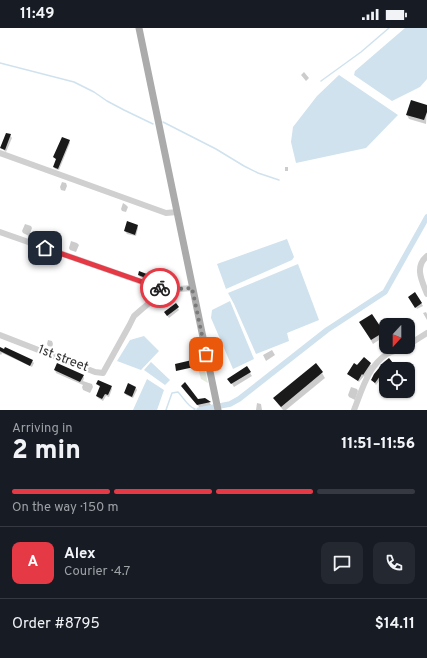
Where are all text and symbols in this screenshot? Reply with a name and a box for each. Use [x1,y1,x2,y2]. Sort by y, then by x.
text: 11:49 [20,5,55,24]
pin [28,231,62,265]
icon: home [34,237,56,259]
courier [140,268,180,308]
icon: bike [149,277,171,299]
north arrow [379,318,415,354]
map controls [379,318,415,398]
pin [189,337,223,371]
street label: 1st street [36,342,91,376]
icon: bag [195,343,217,365]
button: locate [379,362,415,398]
text: Arriving in [12,421,73,437]
text: 2 min [12,435,81,468]
text: 11:51–11:56 [341,435,415,454]
text: On the way · 150 m [12,500,118,516]
button: chat [321,542,363,584]
button: phone [373,542,415,584]
text: Alex [64,545,96,564]
text: A [28,553,38,572]
text: Courier · 4.7 [64,564,130,580]
text: Order #8795 [12,615,100,634]
text: $14.11 [375,615,415,634]

